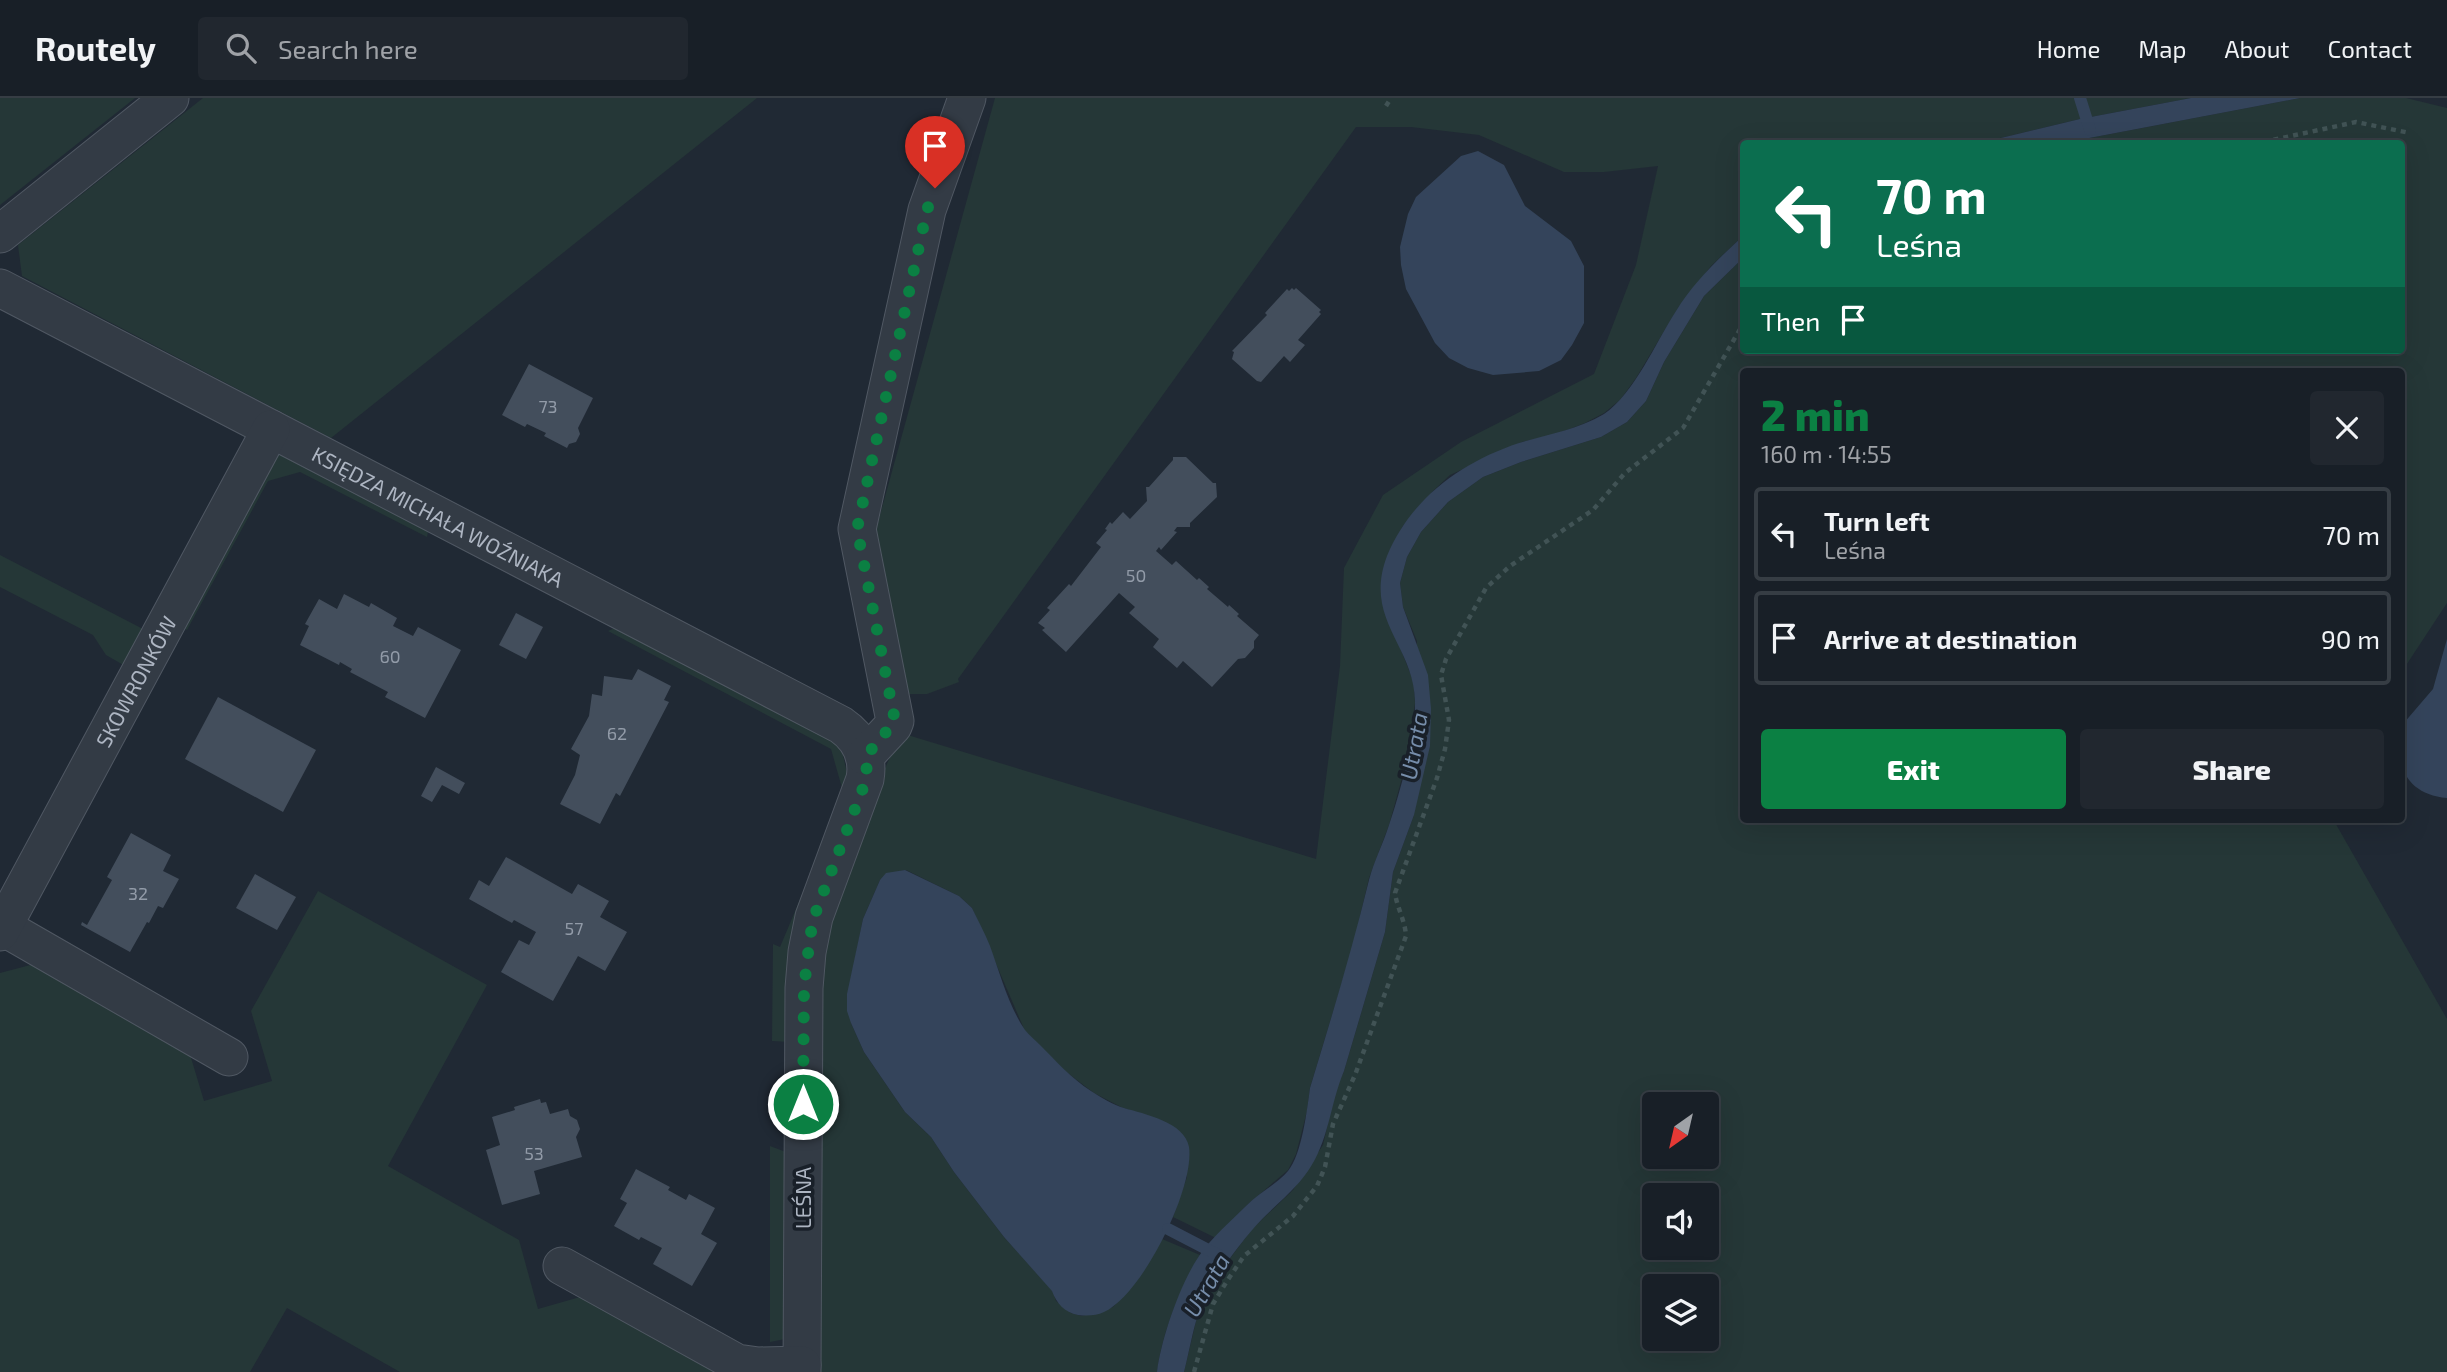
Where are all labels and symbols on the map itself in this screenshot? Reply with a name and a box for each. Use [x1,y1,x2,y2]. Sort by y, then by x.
pin [905,116,965,188]
house number: 73 [538,395,558,417]
street label: KSIĘDZA MICHAŁA WOŹNIAKA [308,440,568,591]
house number: 50 [1126,564,1146,586]
street label: SKOWRONKÓW [90,611,181,751]
house number: 60 [379,645,401,667]
water label: Utrata [1393,710,1433,782]
house number: 62 [607,722,627,744]
house number: 32 [128,882,148,904]
house number: 57 [565,917,583,939]
position arrow [766,1067,840,1141]
north arrow [1642,1092,1718,1169]
house number: 53 [524,1142,544,1164]
street label: LEŚNA [790,1167,815,1229]
water label: Utrata [1177,1249,1235,1321]

